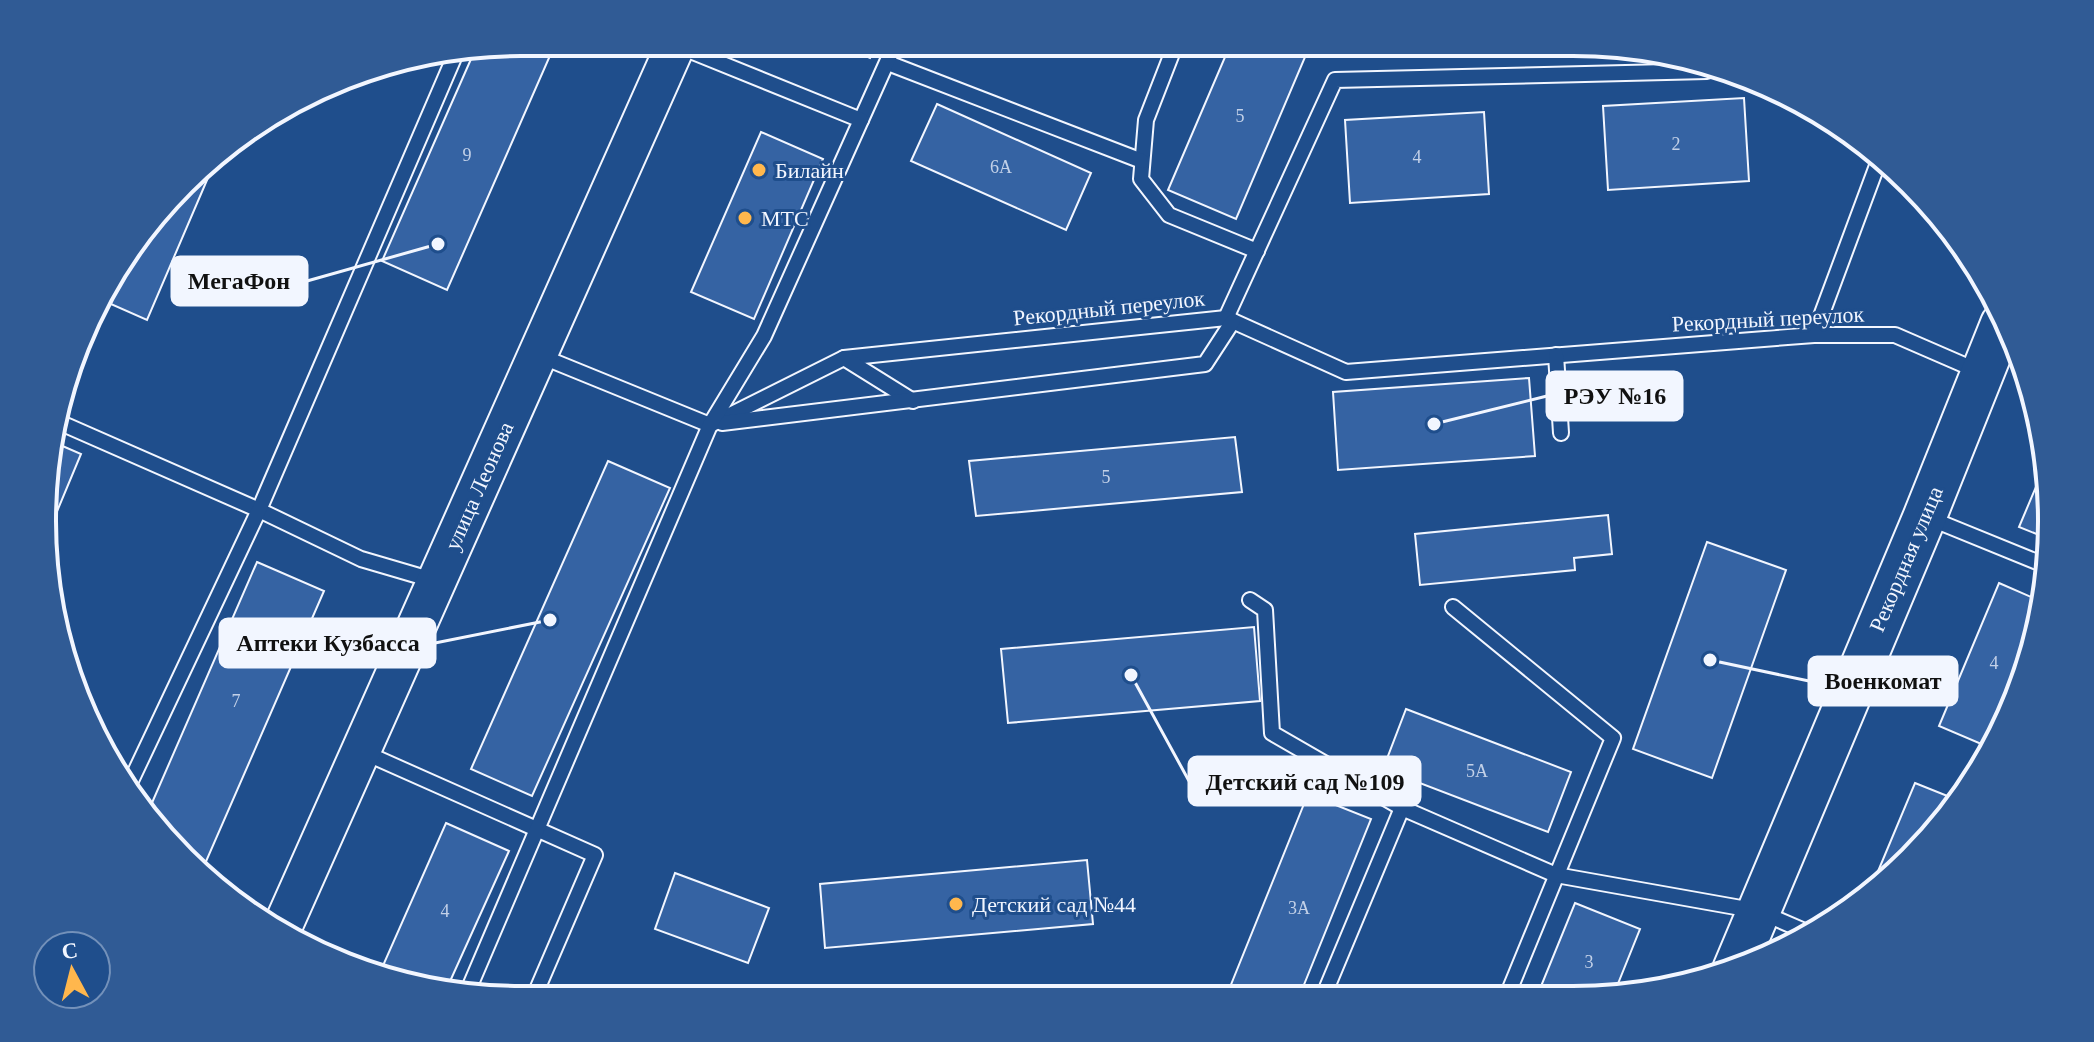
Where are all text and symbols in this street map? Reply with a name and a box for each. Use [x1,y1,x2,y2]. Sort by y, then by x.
house number: 5 [1236,106,1245,126]
house number: 2 [1672,134,1681,154]
house number: 9 [463,145,472,165]
house number: 4 [1413,147,1422,167]
house number: 6А [990,157,1012,177]
place label: Билайн [775,158,844,183]
marker: Билайн [750,161,768,179]
place label: МТС [761,206,809,231]
marker: МТС [736,209,754,227]
callout: МегаФон [172,257,307,305]
text: МегаФон [188,268,290,294]
street label: Рекордный переулок [1012,285,1206,330]
street label: Рекордный переулок [1671,301,1865,337]
callout: РЭУ №16 [1547,372,1682,420]
text: РЭУ №16 [1564,383,1666,409]
street label: улица Леонова [440,418,519,554]
house number: 5 [1102,467,1111,487]
street label: Рекордная улица [1864,482,1948,636]
callout: Аптеки Кузбасса [220,619,435,667]
text: Аптеки Кузбасса [236,630,420,656]
house number: 4 [1990,653,1999,673]
callout: Военкомат [1809,657,1957,705]
text: Военкомат [1825,668,1942,694]
house number: 7 [232,691,241,711]
callout: Детский сад №109 [1189,757,1420,805]
house number: 5А [1466,761,1488,781]
text: Детский сад №109 [1206,769,1404,795]
place label: Детский сад №44 [972,892,1136,917]
marker: Детский сад №44 [947,895,965,913]
house number: 3А [1288,898,1310,918]
house number: 4 [441,901,450,921]
north arrow [32,930,112,1010]
text: С [60,937,79,964]
house number: 3 [1585,952,1594,972]

